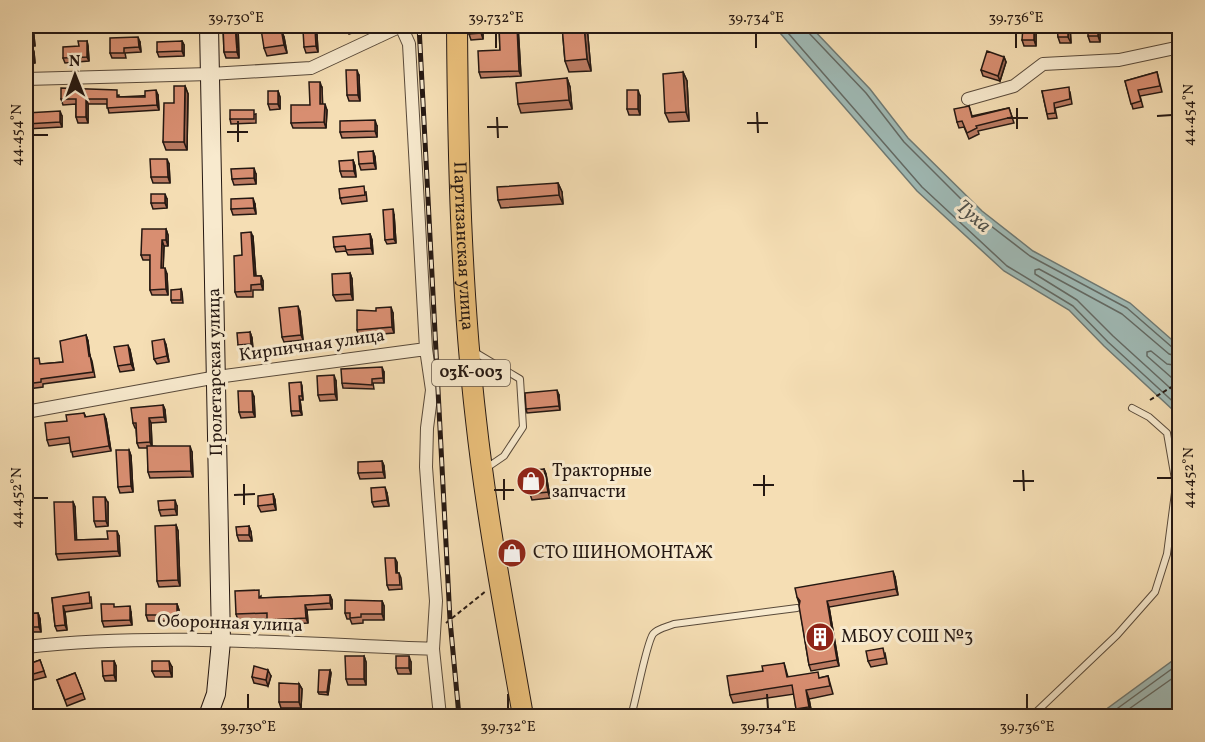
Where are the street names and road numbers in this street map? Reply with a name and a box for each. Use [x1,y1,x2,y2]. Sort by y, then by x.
street label: Партизанская улица [447,161,480,331]
street label: Пролетарская улица [202,288,230,456]
street label: Кирпичная улица [237,323,387,369]
road number: 03К-003 [432,360,510,386]
street label: Оборонная улица [157,609,303,639]

